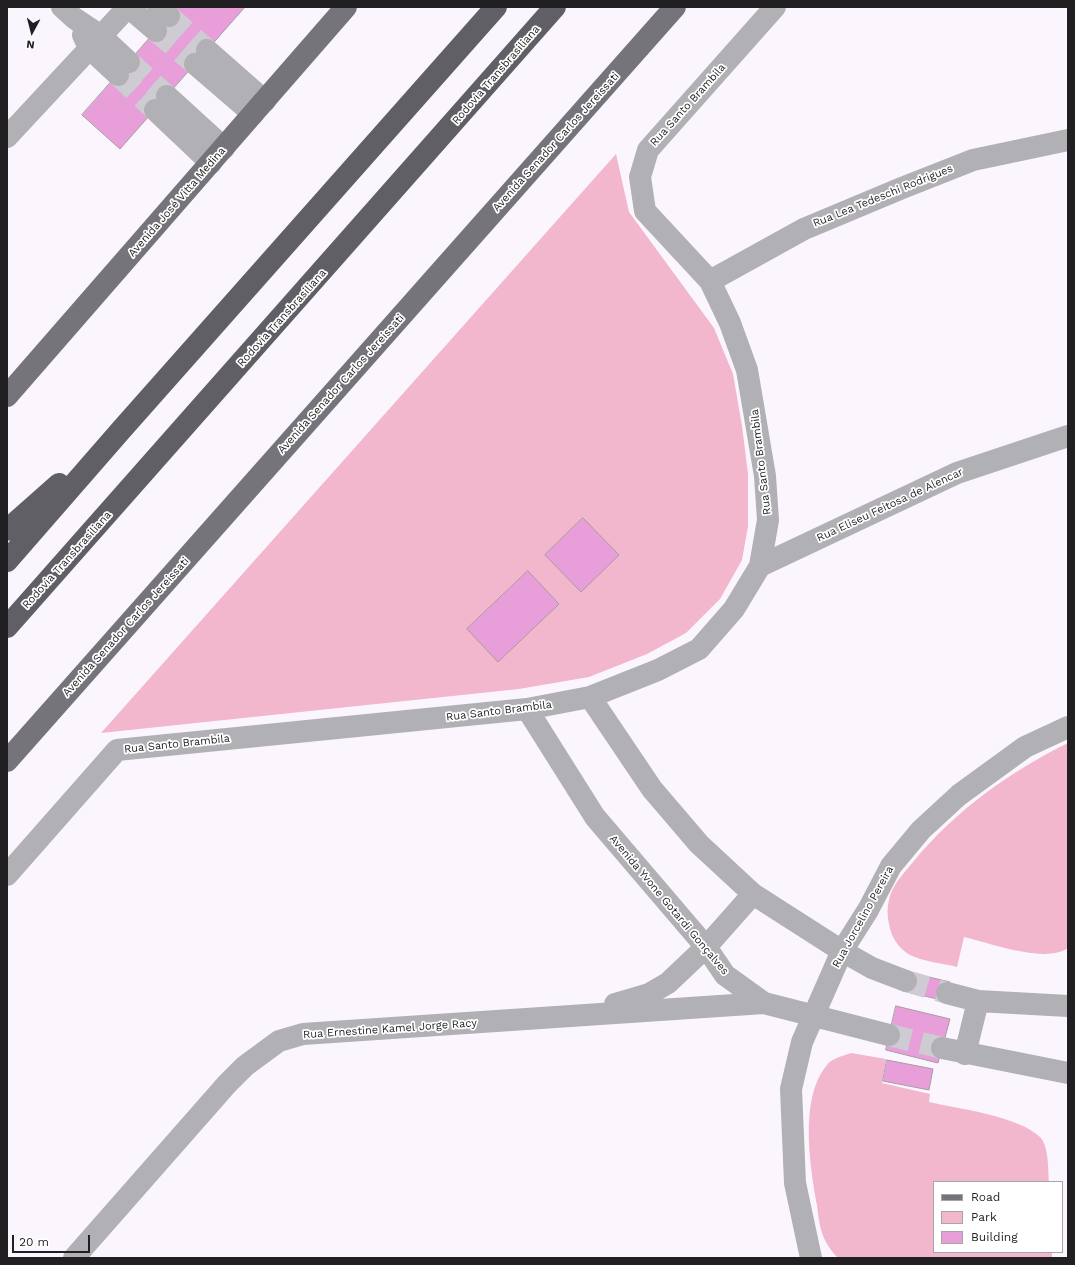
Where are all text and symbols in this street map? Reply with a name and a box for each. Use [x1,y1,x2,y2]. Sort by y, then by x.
north arrow [12,12,52,52]
street label: Rodovia Transbrasiliana [449,23,543,127]
text: N [26,37,35,51]
street label: Rua Santo Brambila [647,61,729,149]
street label: Avenida Senador Carlos Jereissati [490,70,622,214]
street label: Avenida José Vitta Medina [126,144,228,260]
street label: Rua Lea Tedeschi Rodrigues [811,162,955,230]
street label: Rodovia Transbrasiliana [235,267,329,369]
street label: Avenida Senador Carlos Jereissati [275,312,407,456]
street label: Rua Santo Brambila [748,408,774,516]
street label: Rua Eliseu Feitosa de Alencar [815,465,965,545]
street label: Rodovia Transbrasiliana [20,509,114,611]
street label: Avenida Senador Carlos Jereissati [60,555,192,699]
street label: Rua Santo Brambila [445,698,553,724]
street label: Rua Santo Brambila [123,732,231,756]
street label: Avenida Yvone Gotardi Gonçalves [607,832,731,978]
street label: Rua Jorcelino Pereira [830,864,896,970]
street label: Rua Ernestine Kamel Jorge Racy [303,1016,477,1042]
legend [933,1181,1063,1253]
text: Road [971,1190,1000,1204]
text: Park [971,1210,997,1224]
scale bar [14,1227,92,1253]
text: Building [971,1230,1018,1244]
text: 20 m [19,1235,49,1249]

